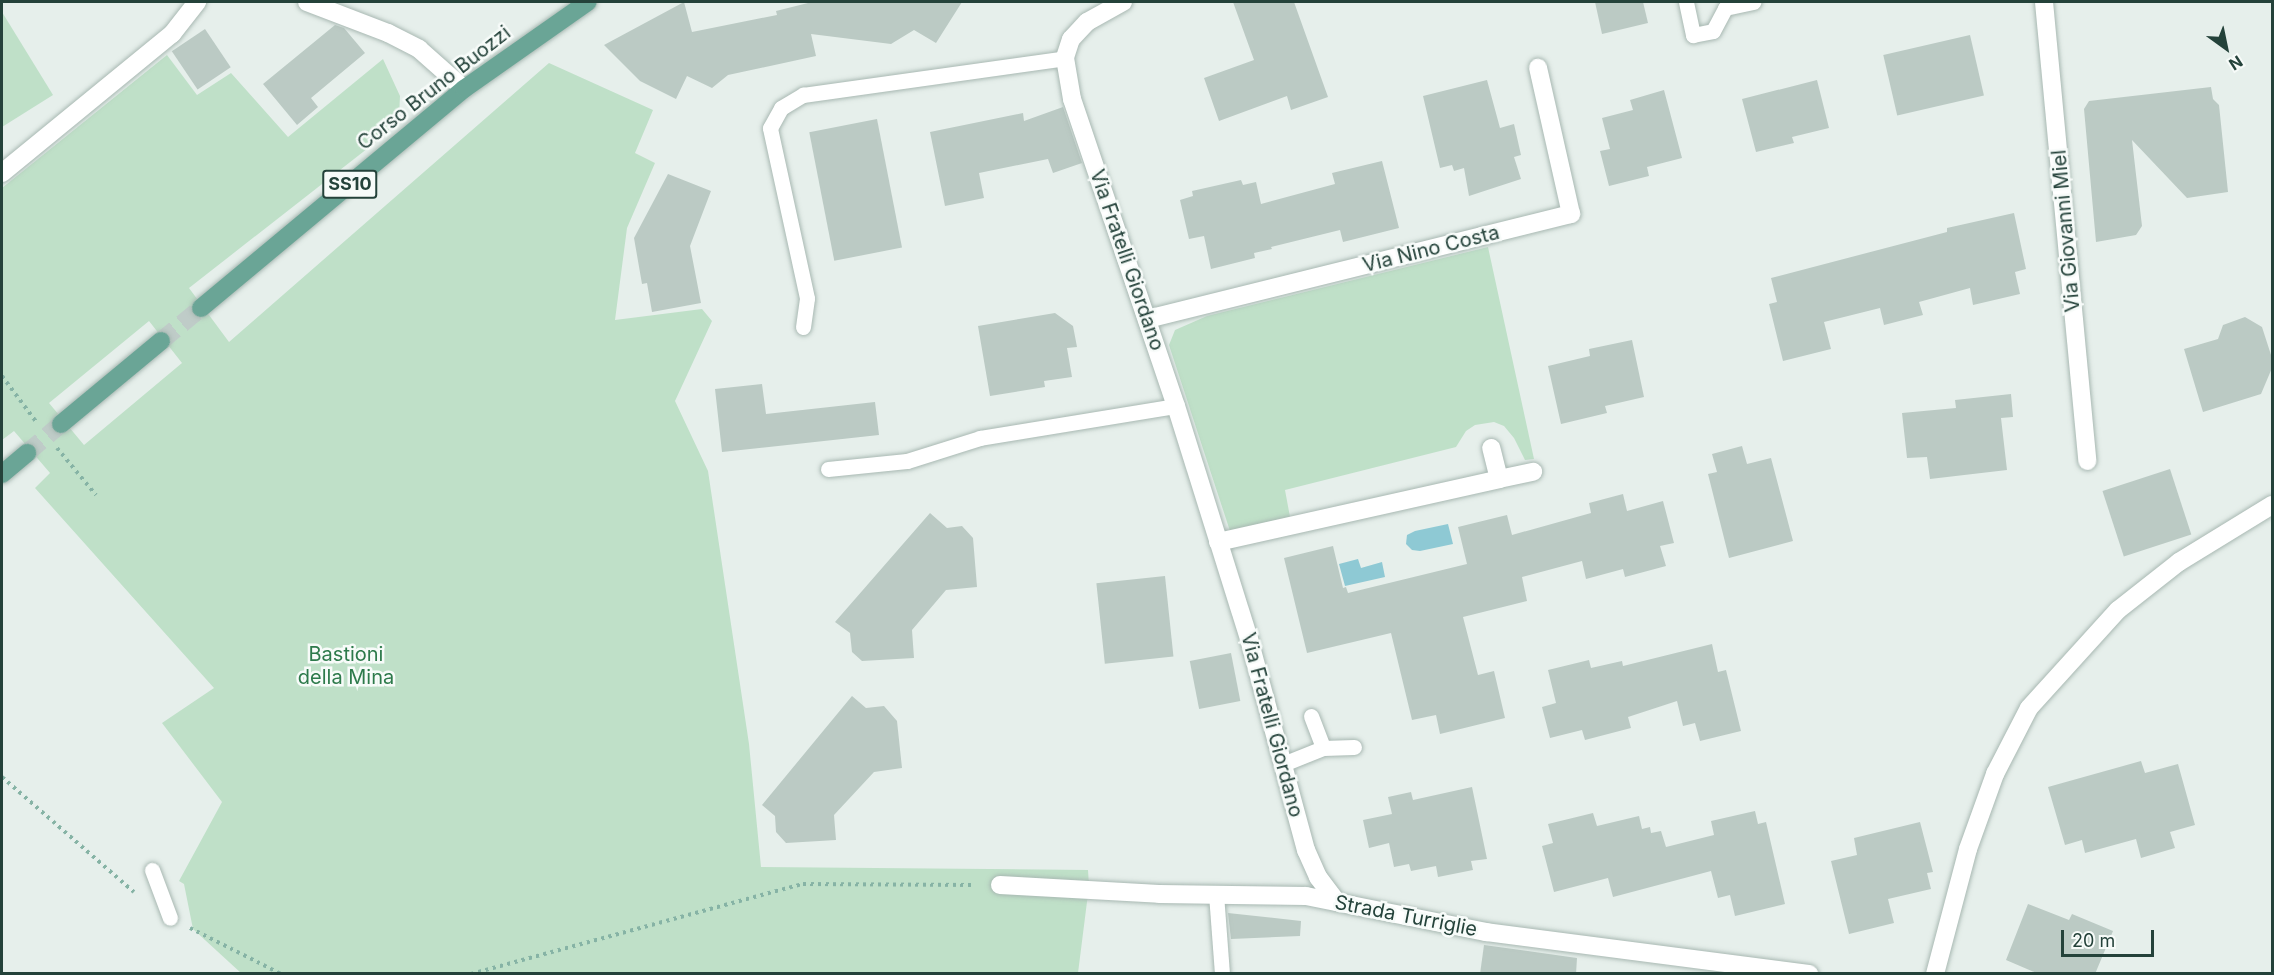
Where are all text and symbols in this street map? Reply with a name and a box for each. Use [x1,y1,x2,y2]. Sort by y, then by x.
north arrow [2196,18,2256,78]
street label: Corso Bruno Buozzi [353,21,515,155]
text: N [2225,51,2246,75]
street label: Via Giovanni Miel [2047,149,2085,313]
street label: Via Fratelli Giordano [1085,166,1169,354]
road number: SS10 [322,169,378,199]
street label: Via Nino Costa [1360,220,1502,278]
street label: Via Fratelli Giordano [1236,630,1308,820]
park label: Bastioni della Mina [298,643,394,690]
street label: Strada Turriglie [1333,890,1479,942]
scale bar [2064,918,2157,956]
text: 20 m [2072,930,2115,951]

